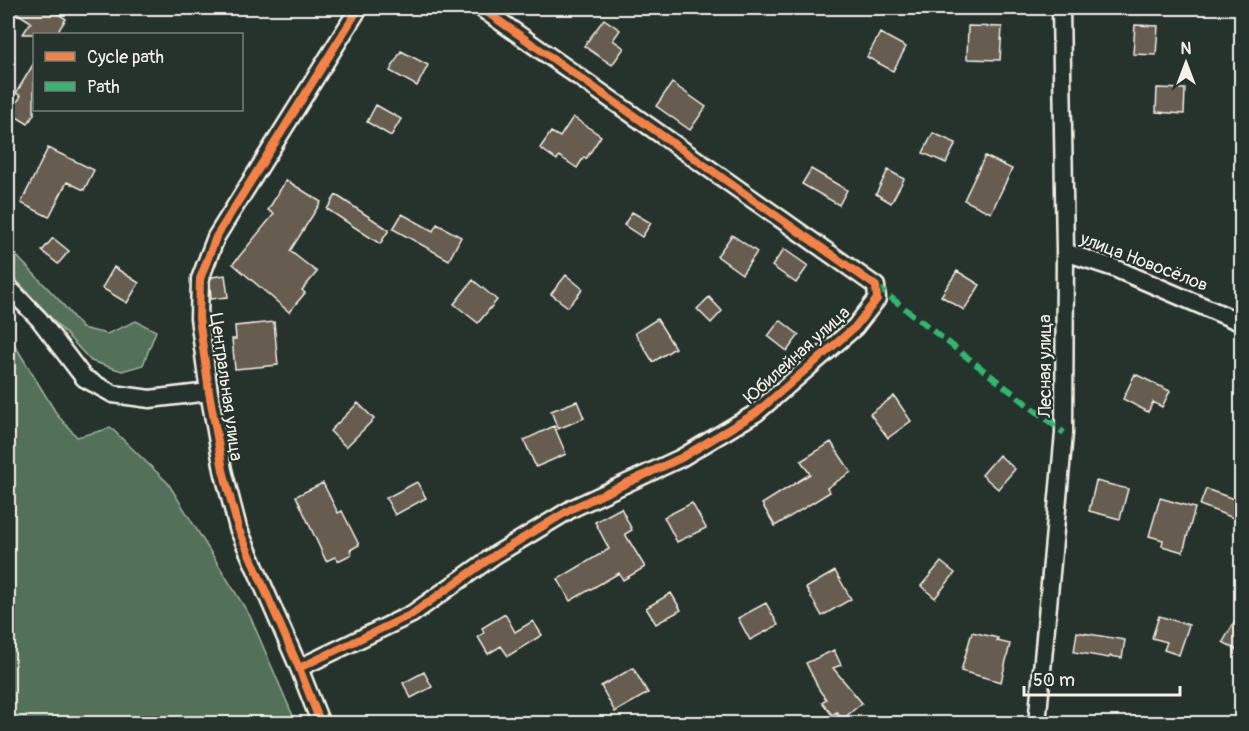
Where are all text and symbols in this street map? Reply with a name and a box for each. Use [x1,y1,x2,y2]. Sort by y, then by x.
legend [33,33,243,111]
north arrow [1156,33,1216,93]
text: N [1181,39,1192,59]
text: Cycle path [87,46,164,69]
text: Path [87,76,120,99]
street label: улица Новосёлов [1076,227,1211,297]
street label: Юбилейная улица [739,301,855,409]
street label: Центральная улица [204,312,248,462]
street label: Лесная улица [1034,314,1057,419]
scale bar [1024,659,1180,697]
text: 50 m [1033,669,1075,692]

